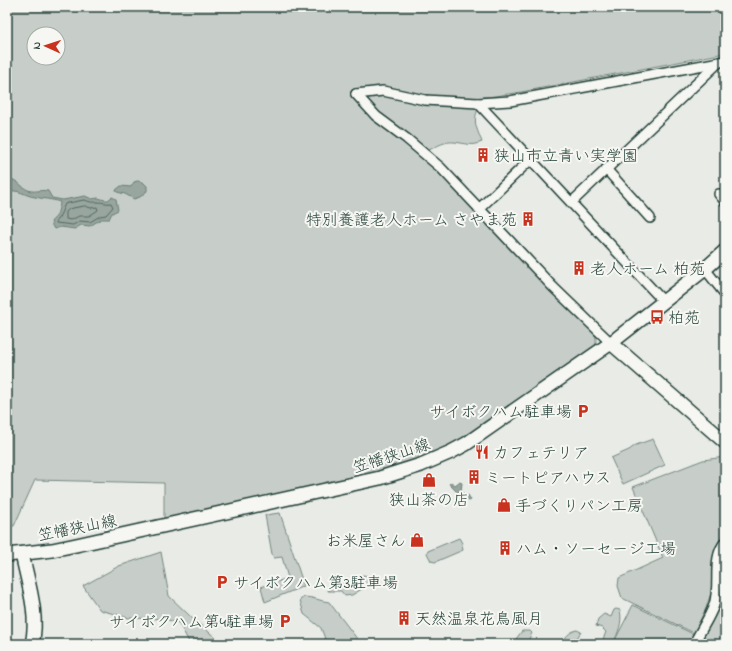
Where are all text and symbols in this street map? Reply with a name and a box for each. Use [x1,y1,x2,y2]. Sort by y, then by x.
north arrow [26,26,66,66]
text: N [29,41,45,50]
place label: 狭山市立青い実学園 [494,145,638,169]
building icon: 狭山市立青い実学園 [475,147,491,163]
place label: 特別養護老人ホーム さやま苑 [306,209,517,233]
building icon: 特別養護老人ホーム さやま苑 [520,211,536,227]
place label: 老人ホーム 柏苑 [590,258,705,282]
building icon: 老人ホーム 柏苑 [571,260,587,276]
place label: 柏苑 [668,307,700,331]
bus stop icon: 柏苑 [649,309,665,325]
place label: サイボクハム駐車場 [429,401,572,425]
parking icon: サイボクハム駐車場 [575,403,591,419]
street label: 笠幡狭山線 [350,433,433,481]
place label: カフェテリア [493,442,589,466]
restaurant icon: カフェテリア [474,444,490,460]
place label: ミートピアハウス [485,467,611,491]
building icon: ミートピアハウス [466,469,482,485]
shop icon: 狭山茶の店 [421,472,437,488]
place label: 狭山茶の店 [389,489,469,513]
place label: 手づくりパン工房 [515,495,643,519]
shop icon: 手づくりパン工房 [496,497,512,513]
street label: 笠幡狭山線 [36,510,119,548]
place label: お米屋さん [326,530,406,554]
shop icon: お米屋さん [409,532,425,548]
place label: ハム・ソーセージ工場 [516,538,676,562]
building icon: ハム・ソーセージ工場 [497,540,513,556]
place label: サイボクハム第3駐車場 [233,572,398,596]
parking icon: サイボクハム第3駐車場 [214,574,230,590]
place label: 天然温泉花鳥風月 [415,608,543,632]
building icon: 天然温泉花鳥風月 [396,610,412,626]
place label: サイボクハム第4駐車場 [109,611,274,635]
parking icon: サイボクハム第4駐車場 [277,613,293,629]

